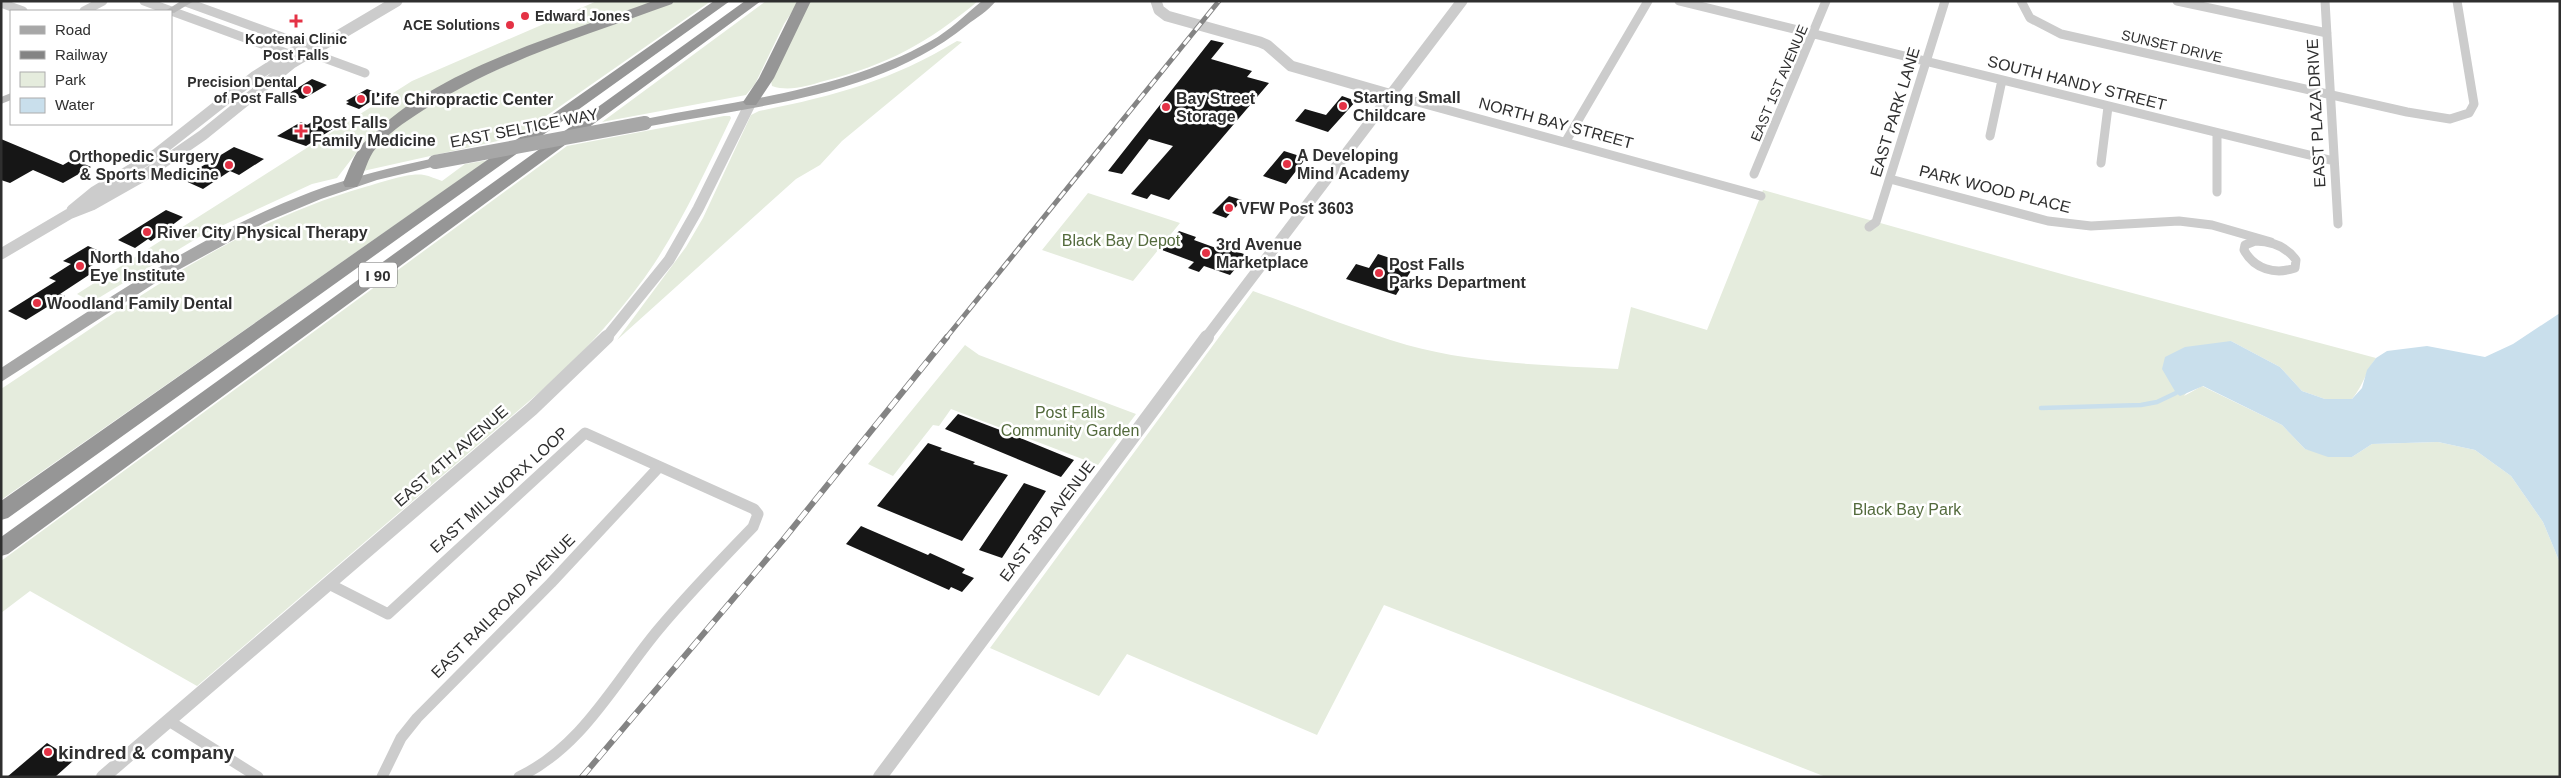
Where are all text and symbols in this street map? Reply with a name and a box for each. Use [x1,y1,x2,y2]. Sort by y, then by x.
place label: Edward Jones [535,8,630,24]
legend [10,10,172,125]
marker: Edward Jones [519,10,531,22]
marker: Kootenai Clinic Post Falls [289,14,303,28]
place label: ACE Solutions [403,17,500,33]
marker: ACE Solutions [504,19,516,31]
text: Road [55,21,91,38]
street label: EAST 1ST AVENUE [1747,22,1811,144]
street label: SUNSET DRIVE [2120,27,2224,65]
place label: Kootenai Clinic Post Falls [245,31,347,63]
street label: EAST PLAZA DRIVE [2304,38,2328,188]
street label: EAST PARK LANE [1867,45,1923,179]
text: Railway [55,46,108,63]
street label: SOUTH HANDY STREET [1986,53,2168,114]
text: Park [55,71,86,88]
place label: Precision Dental of Post Falls [187,74,297,106]
marker: Precision Dental of Post Falls [301,84,313,96]
place label: Starting Small Childcare [1353,89,1461,124]
place label: Bay Street Storage [1176,90,1256,125]
place label: Life Chiropractic Center [371,91,553,108]
marker: Life Chiropractic Center [355,93,367,105]
street label: NORTH BAY STREET [1477,94,1635,152]
text: Water [55,96,94,113]
marker: Starting Small Childcare [1337,100,1349,112]
marker: Bay Street Storage [1160,101,1172,113]
street label: EAST SELTICE WAY [448,105,600,151]
place label: Post Falls Family Medicine [312,114,436,149]
marker: Post Falls Family Medicine [294,124,308,138]
place label: A Developing Mind Academy [1297,147,1409,182]
place label: Orthopedic Surgery & Sports Medicine [69,148,219,183]
marker: A Developing Mind Academy [1281,158,1293,170]
marker: Orthopedic Surgery & Sports Medicine [223,159,235,171]
street label: PARK WOOD PLACE [1918,162,2072,216]
place label: VFW Post 3603 [1239,200,1354,217]
marker: VFW Post 3603 [1223,202,1235,214]
place label: River City Physical Therapy [157,224,368,241]
marker: River City Physical Therapy [141,226,153,238]
park label: Black Bay Depot [1062,232,1181,249]
place label: 3rd Avenue Marketplace [1216,236,1309,271]
marker: 3rd Avenue Marketplace [1200,247,1212,259]
place label: North Idaho Eye Institute [90,249,185,284]
place label: Post Falls Parks Department [1389,256,1527,291]
marker: North Idaho Eye Institute [74,260,86,272]
road number: I 90 [359,262,397,288]
marker: Post Falls Parks Department [1373,267,1385,279]
place label: Woodland Family Dental [47,295,233,312]
marker: Woodland Family Dental [31,297,43,309]
street label: EAST 4TH AVENUE [391,402,511,510]
park label: Post Falls Community Garden [1001,404,1139,439]
street label: EAST MILLWORX LOOP [427,424,571,556]
street label: EAST 3RD AVENUE [996,458,1098,584]
park label: Black Bay Park [1853,501,1962,518]
street label: EAST RAILROAD AVENUE [428,531,578,681]
place label: kindred & company [58,742,235,763]
marker: kindred & company [42,746,54,758]

